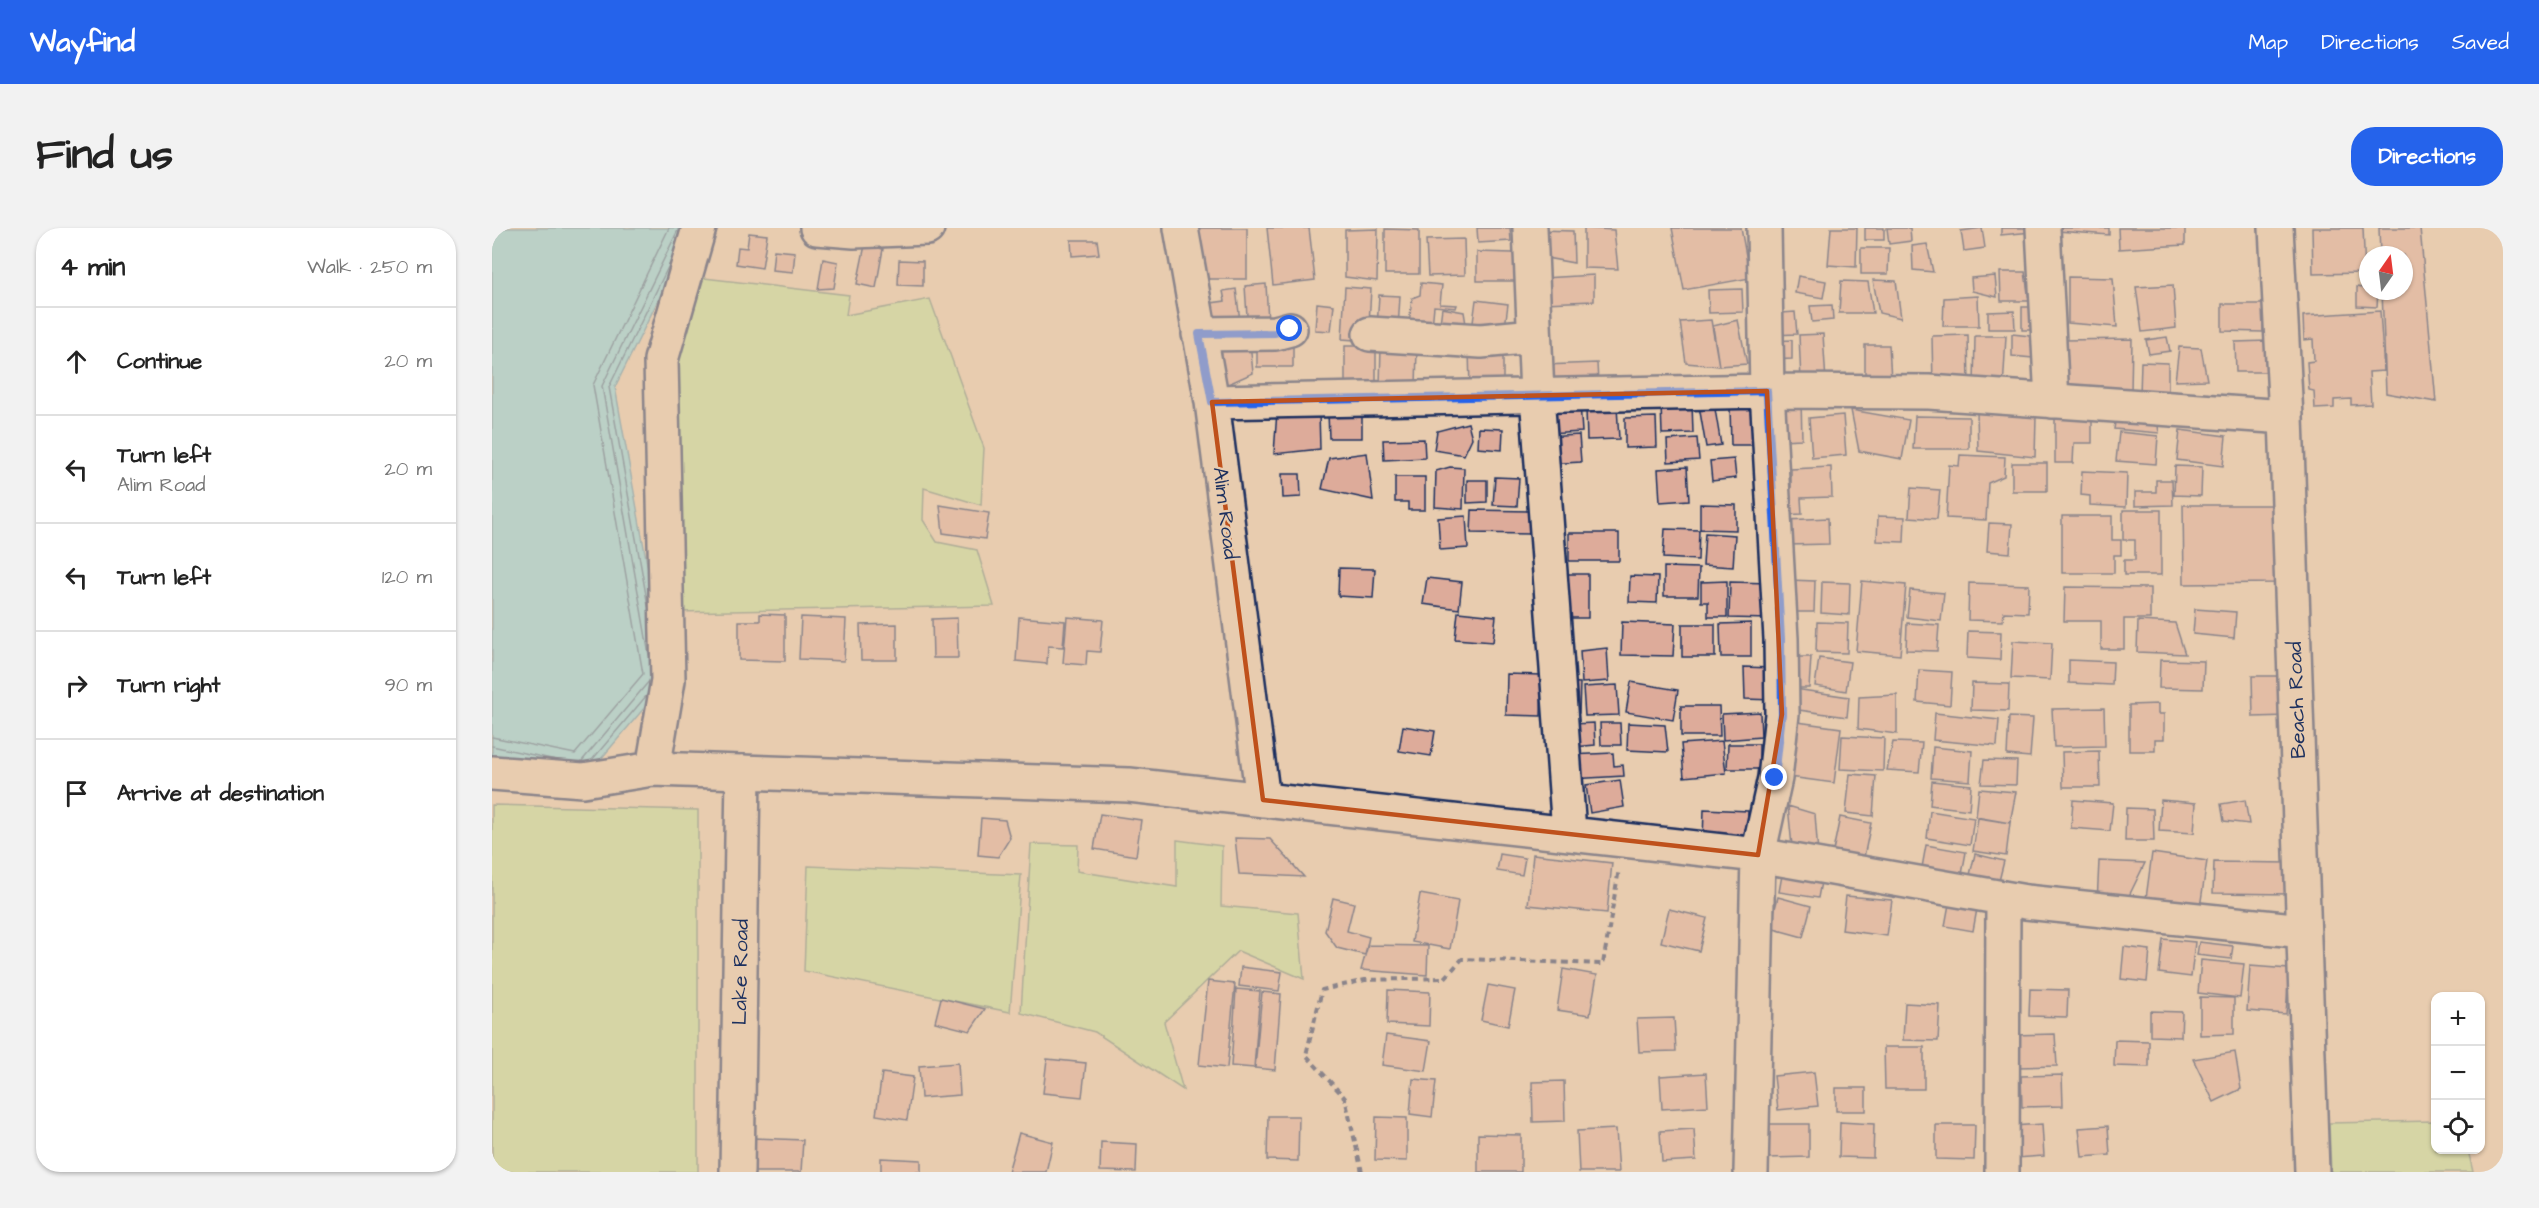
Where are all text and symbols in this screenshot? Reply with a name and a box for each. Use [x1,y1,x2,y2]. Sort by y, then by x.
text: Wayfind [30,23,135,62]
text: Map [2248,28,2288,57]
text: Directions [2321,28,2419,57]
text: Saved [2452,28,2509,57]
text: Find us [36,127,173,185]
button: Directions [2351,127,2503,186]
north arrow [2359,246,2413,300]
text: 4 min [60,249,125,285]
text: Walk · 250 m [307,253,432,281]
route start [1276,315,1302,341]
icon: ahead [60,345,93,378]
text: Continue [117,346,202,377]
text: 20 m [384,347,432,375]
text: Turn left [117,440,211,471]
icon: left [60,453,93,486]
text: 20 m [384,455,432,483]
street label: Alim Road [1205,465,1246,561]
text: Alim Road [117,471,206,499]
icon: left [60,561,93,594]
text: Turn left [117,562,211,593]
text: 120 m [382,563,432,591]
street label: Beach Road [2280,641,2313,759]
icon: right [60,669,93,702]
text: Turn right [117,670,220,701]
text: 90 m [384,671,432,699]
route end [1761,764,1787,790]
icon: arrive [60,777,93,810]
text: Arrive at destination [117,778,324,809]
street label: Lake Road [725,918,756,1025]
map controls [2431,992,2485,1154]
button: + [2431,992,2485,1046]
button: − [2431,1046,2485,1100]
button: locate [2431,1100,2485,1154]

